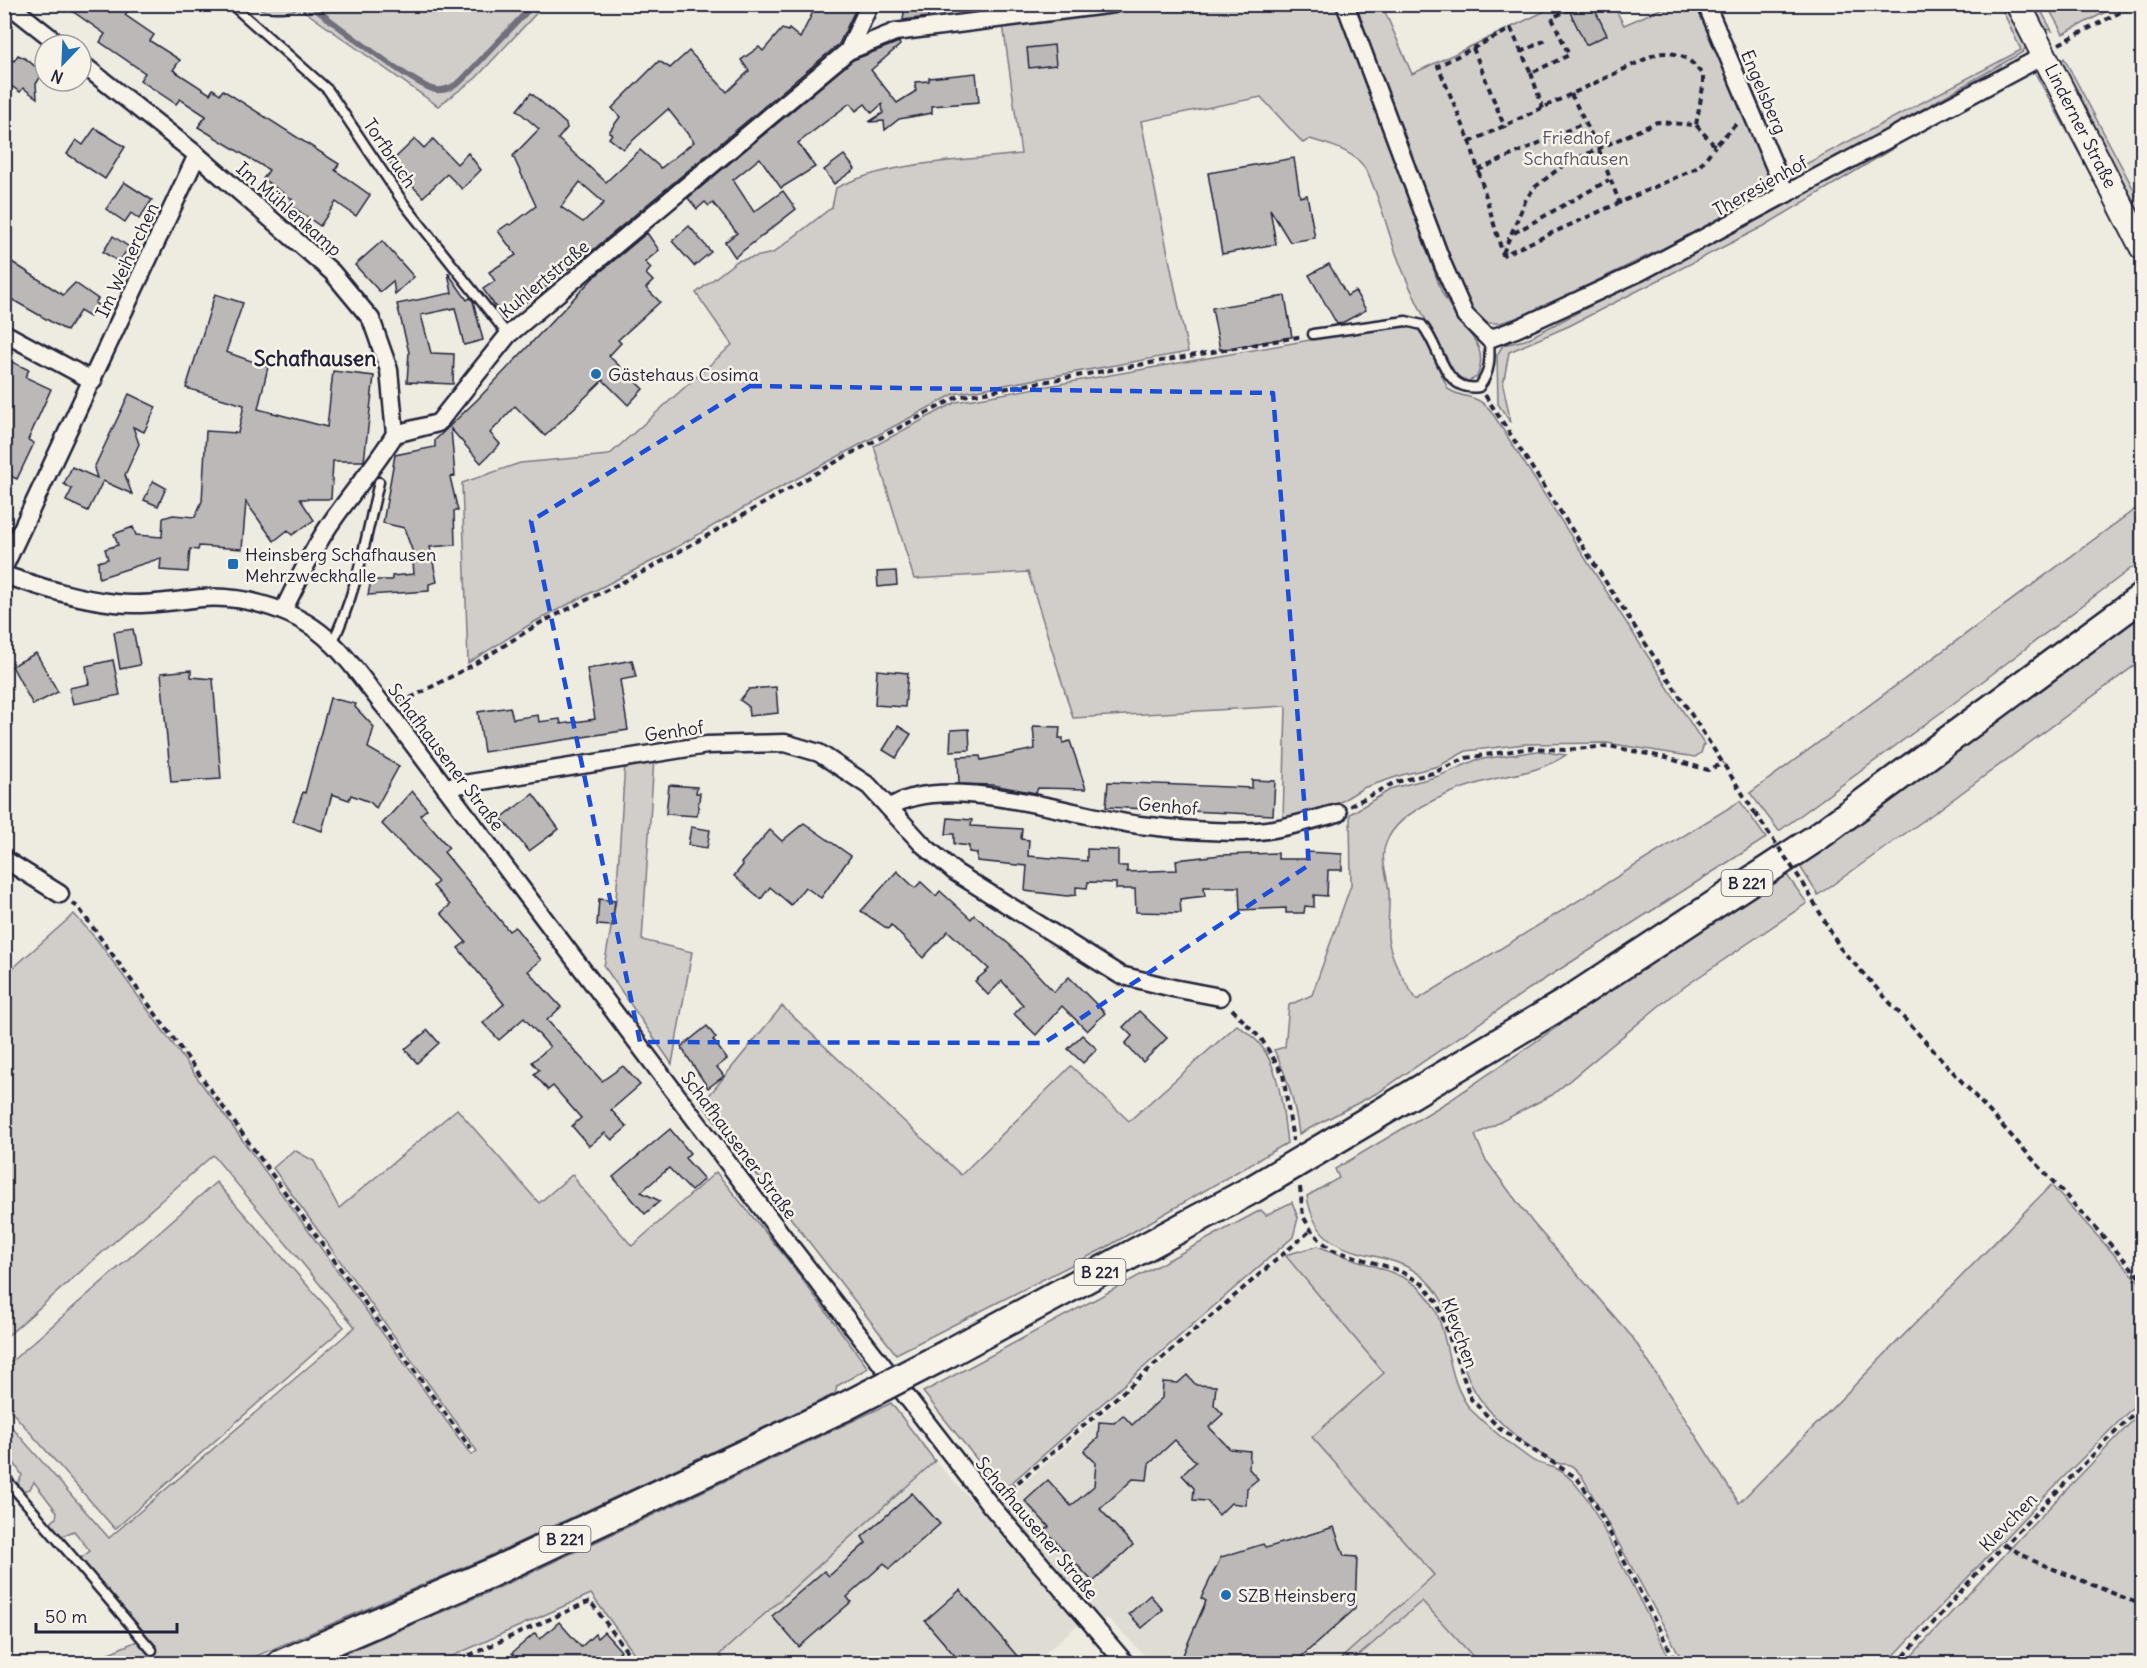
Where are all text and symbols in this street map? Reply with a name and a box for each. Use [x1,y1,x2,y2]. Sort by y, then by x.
north arrow [33,33,93,93]
street label: Engelsberg [1736,46,1792,138]
street label: Linderner Straße [2040,60,2122,192]
text: N [48,65,66,88]
street label: Torfbruch [358,114,422,192]
park label: Friedhof Schafhausen [1523,126,1629,170]
street label: Theresienhof [1709,150,1812,221]
street label: Im Mühlenkamp [231,157,347,261]
street label: Im Weiherchen [90,199,164,321]
street label: Kuhlertstraße [494,235,594,323]
district label: Schafhausen [254,345,376,372]
place label: Gästehaus Cosima [608,363,759,386]
marker: Gästehaus Cosima [589,367,603,381]
place label: Heinsberg Schafhausen Mehrzweckhalle [245,543,436,587]
marker: Heinsberg Schafhausen Mehrzweckhalle [226,557,240,571]
street label: Schafhausener Straße [383,679,509,835]
street label: Genhof [643,715,706,747]
street label: Genhof [1137,792,1200,820]
road number: B 221 [1722,870,1772,896]
street label: Schafhausener Straße [676,1067,802,1223]
road number: B 221 [1074,1259,1126,1285]
street label: Klevchen [1437,1295,1483,1371]
street label: Schafhausener Straße [971,1452,1103,1604]
street label: Klevchen [1974,1488,2042,1556]
road number: B 221 [540,1526,590,1552]
place label: SZB Heinsberg [1238,1584,1356,1607]
marker: SZB Heinsberg [1219,1588,1233,1602]
scale bar [36,1596,177,1634]
text: 50 m [45,1605,87,1628]

